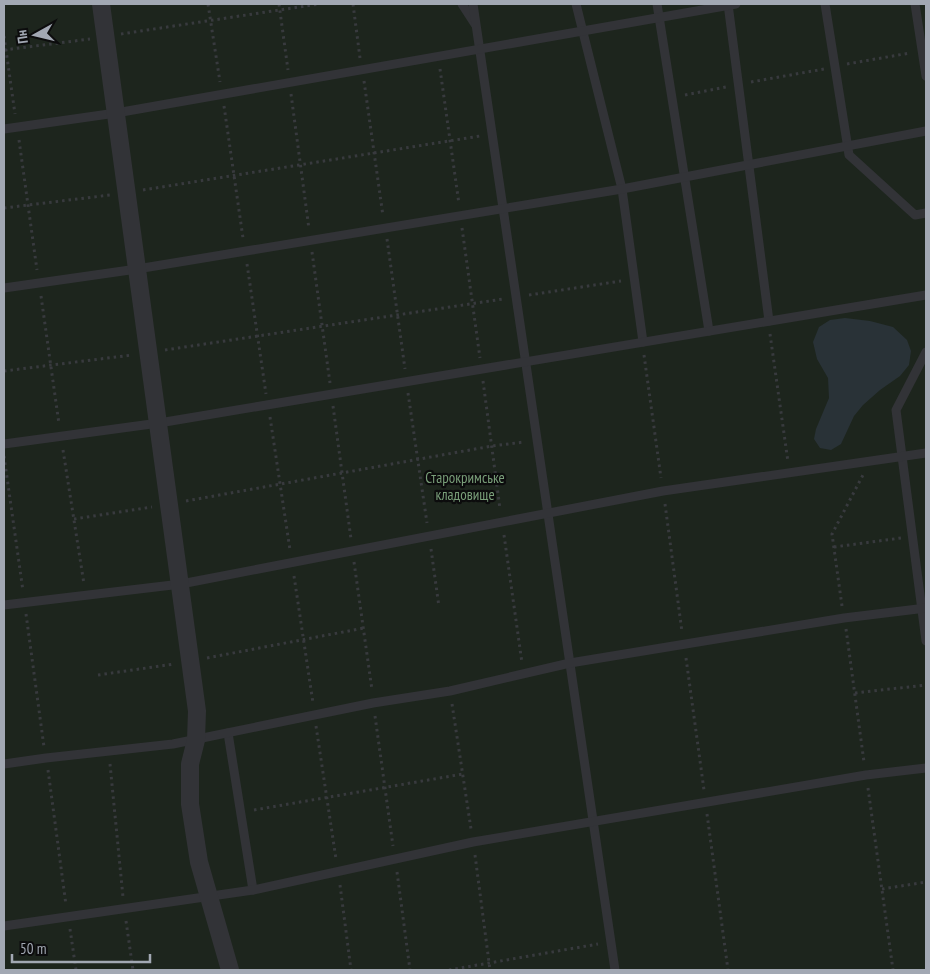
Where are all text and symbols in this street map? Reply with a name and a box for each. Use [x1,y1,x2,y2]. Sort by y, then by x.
north arrow [10,10,60,60]
text: Пн [12,29,32,45]
park label: Старокримське кладовище [425,468,505,504]
scale bar [12,932,150,964]
text: 50 m [20,939,46,958]

